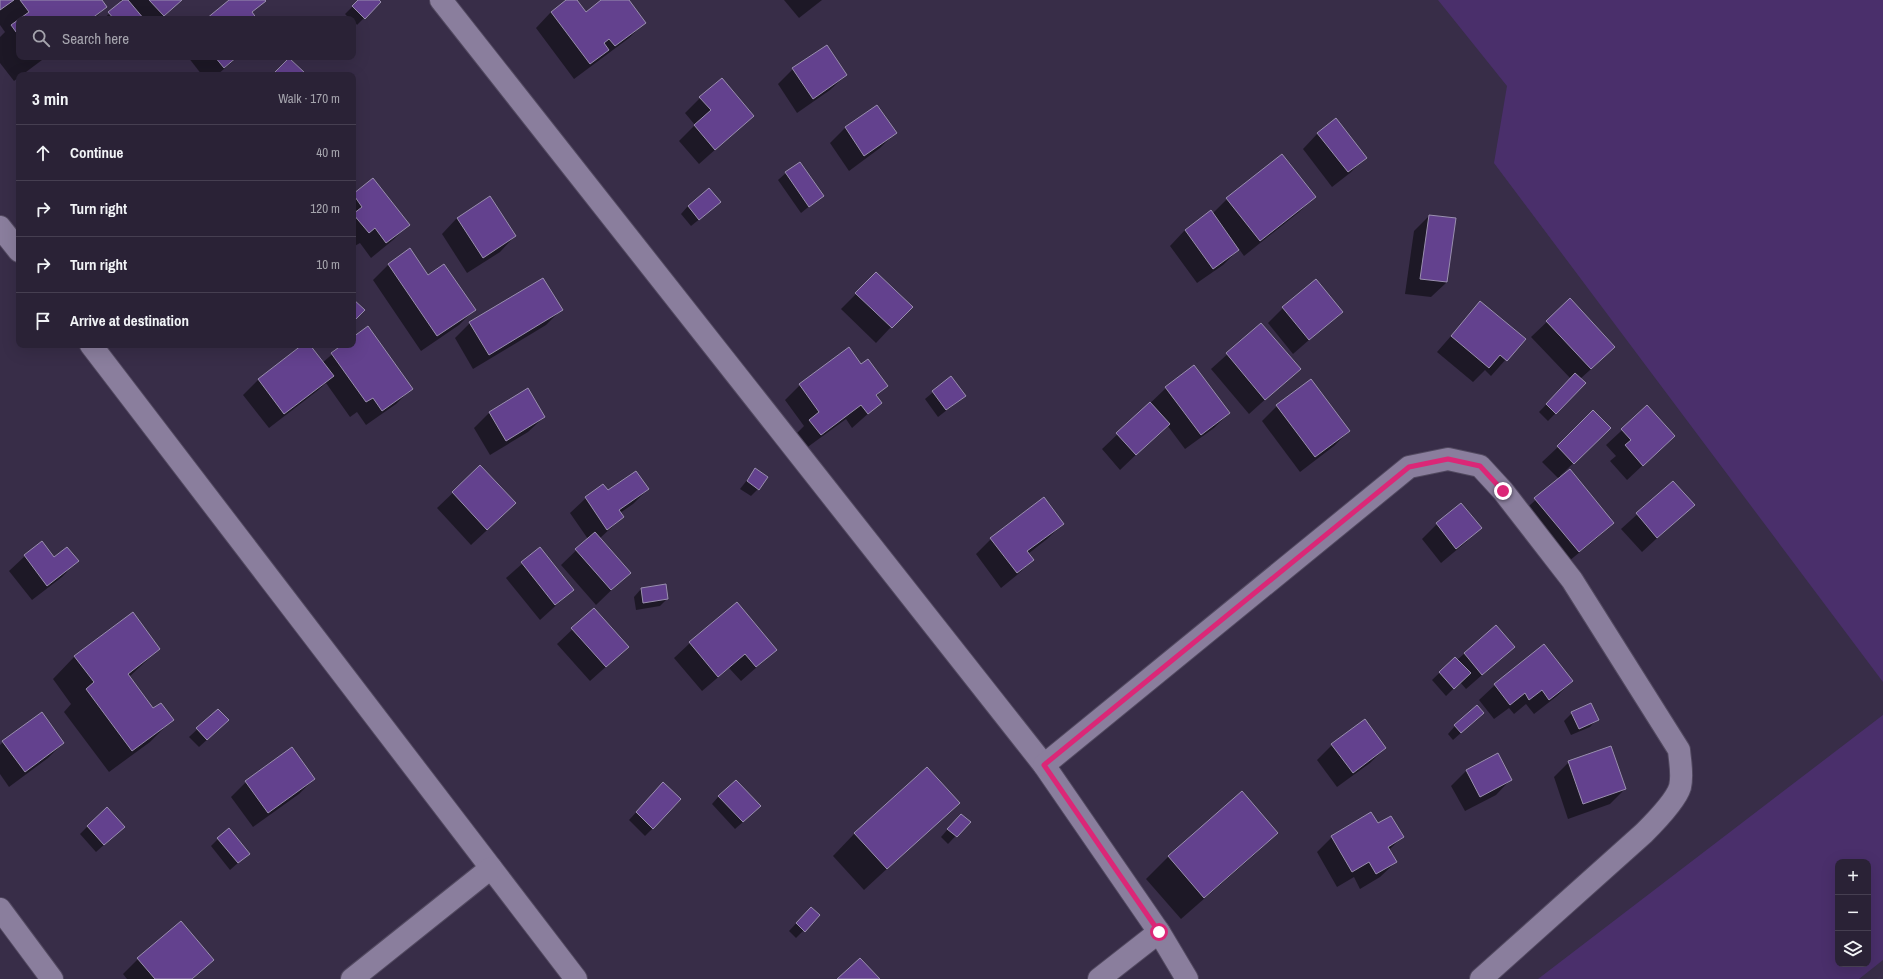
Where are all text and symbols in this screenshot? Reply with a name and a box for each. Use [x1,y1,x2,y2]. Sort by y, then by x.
search box [16,16,356,60]
icon: search [30,27,52,49]
text: Search here [62,28,129,49]
text: 3 min [32,87,68,110]
text: Walk · 170 m [278,90,340,107]
icon: ahead [32,142,54,164]
text: Continue [70,142,123,163]
text: 40 m [316,144,340,161]
icon: right [32,198,54,220]
text: Turn right [70,198,127,219]
text: 120 m [310,200,340,217]
icon: right [32,254,54,276]
text: Turn right [70,254,127,275]
text: 10 m [316,256,340,273]
icon: arrive [32,310,54,332]
text: Arrive at destination [70,310,189,331]
route end [1494,482,1512,500]
map controls [1835,859,1871,967]
button: + [1835,859,1871,895]
button: − [1835,895,1871,931]
route start [1150,923,1168,941]
button: layers [1835,931,1871,967]

